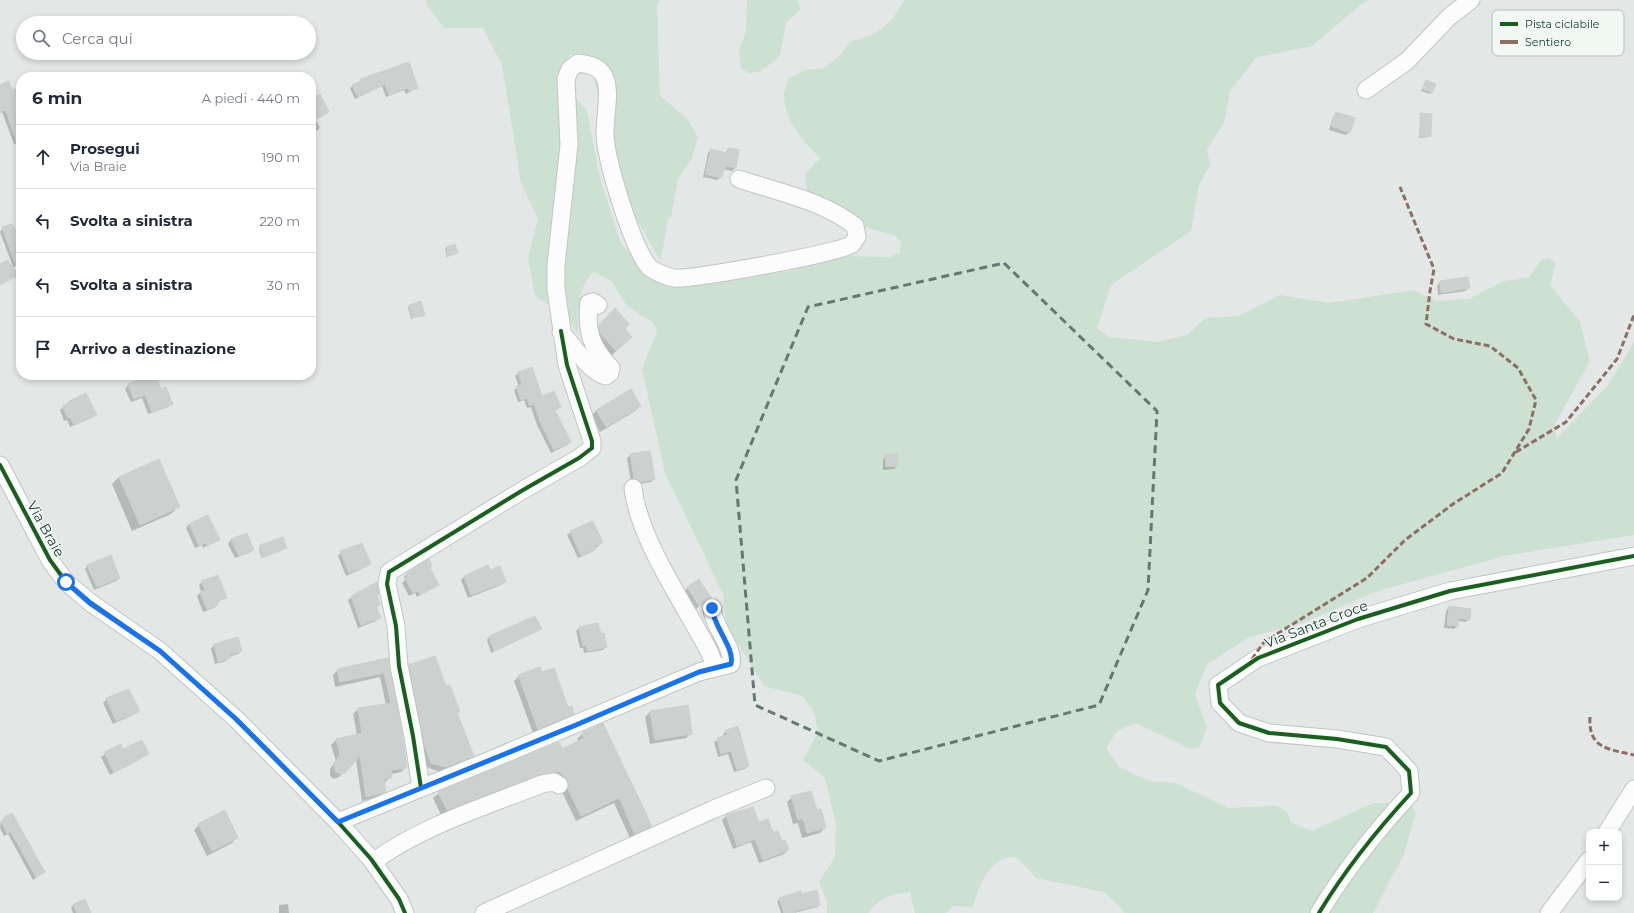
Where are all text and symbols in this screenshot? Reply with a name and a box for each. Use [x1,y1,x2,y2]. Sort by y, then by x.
legend [1492,10,1624,56]
search box [16,16,316,60]
text: Pista ciclabile [1525,17,1600,31]
icon: search [30,27,52,49]
text: Cerca qui [62,29,133,48]
text: Sentiero [1525,35,1571,49]
text: 6 min [32,88,82,108]
text: A piedi · 440 m [202,90,300,106]
text: Prosegui [70,139,140,158]
icon: ahead [32,146,54,168]
text: 190 m [262,149,300,165]
text: Via Braie [70,158,127,174]
icon: left [32,210,54,232]
text: Svolta a sinistra [70,211,193,230]
text: 220 m [259,213,300,229]
icon: left [32,274,54,296]
text: Svolta a sinistra [70,275,193,294]
text: 30 m [267,277,300,293]
icon: arrive [32,338,54,360]
text: Arrivo a destinazione [70,339,236,358]
street label: Via Braie [23,498,69,560]
route start [57,573,75,591]
street label: Via Santa Croce [1262,596,1370,652]
route end [703,599,721,617]
map controls [1586,829,1622,901]
button: + [1586,829,1622,865]
button: − [1586,865,1622,901]

